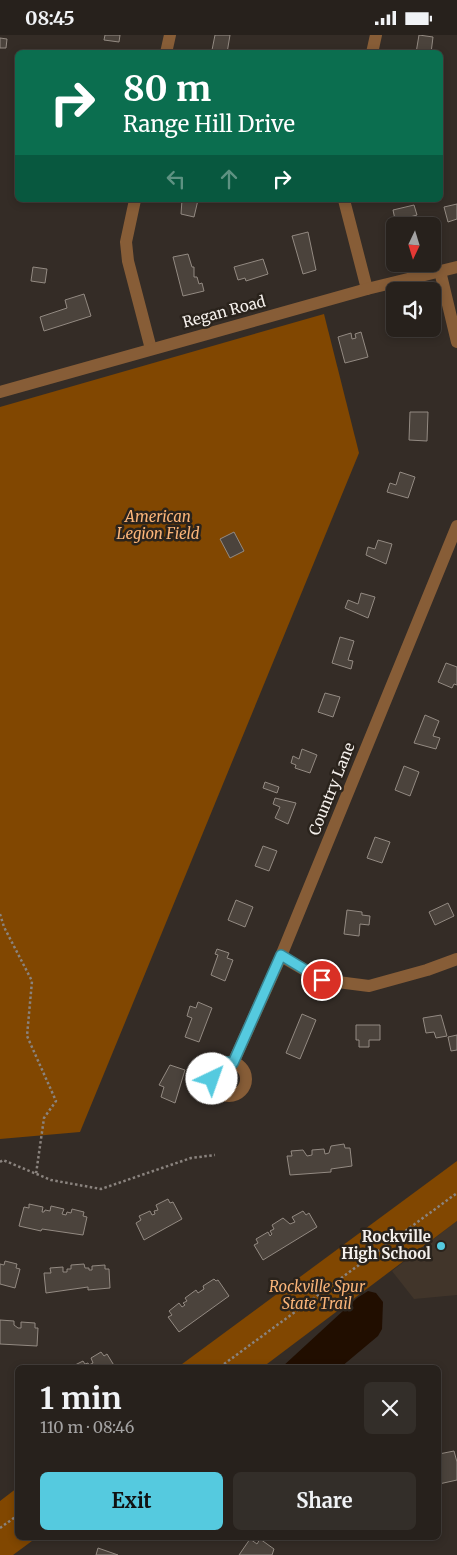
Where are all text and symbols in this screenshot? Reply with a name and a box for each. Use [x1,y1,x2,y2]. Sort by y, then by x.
text: 08:45 [25,6,75,30]
text: 80 m [123,67,211,111]
icon: right [40,70,105,135]
text: Range Hill Drive [123,110,295,138]
icon: left [162,165,190,193]
icon: ahead [215,165,243,193]
icon: right [268,165,296,193]
north arrow [386,217,441,273]
map controls [386,217,441,337]
button: sound [386,282,441,337]
street label: Regan Road [180,291,267,332]
park label: American Legion Field [117,507,200,543]
street label: Country Lane [304,740,359,838]
pin [301,959,343,1001]
icon: arrive [308,966,336,994]
position arrow [185,1052,237,1104]
place label: Rockville High School [341,1227,431,1263]
marker: Rockville High School [435,1240,447,1252]
park label: Rockville Spur State Trail [269,1277,366,1313]
text: 1 min [40,1379,122,1417]
button: close [364,1382,416,1434]
text: 110 m · 08:46 [40,1417,134,1437]
button: Exit [40,1472,223,1530]
button: Share [233,1472,416,1530]

